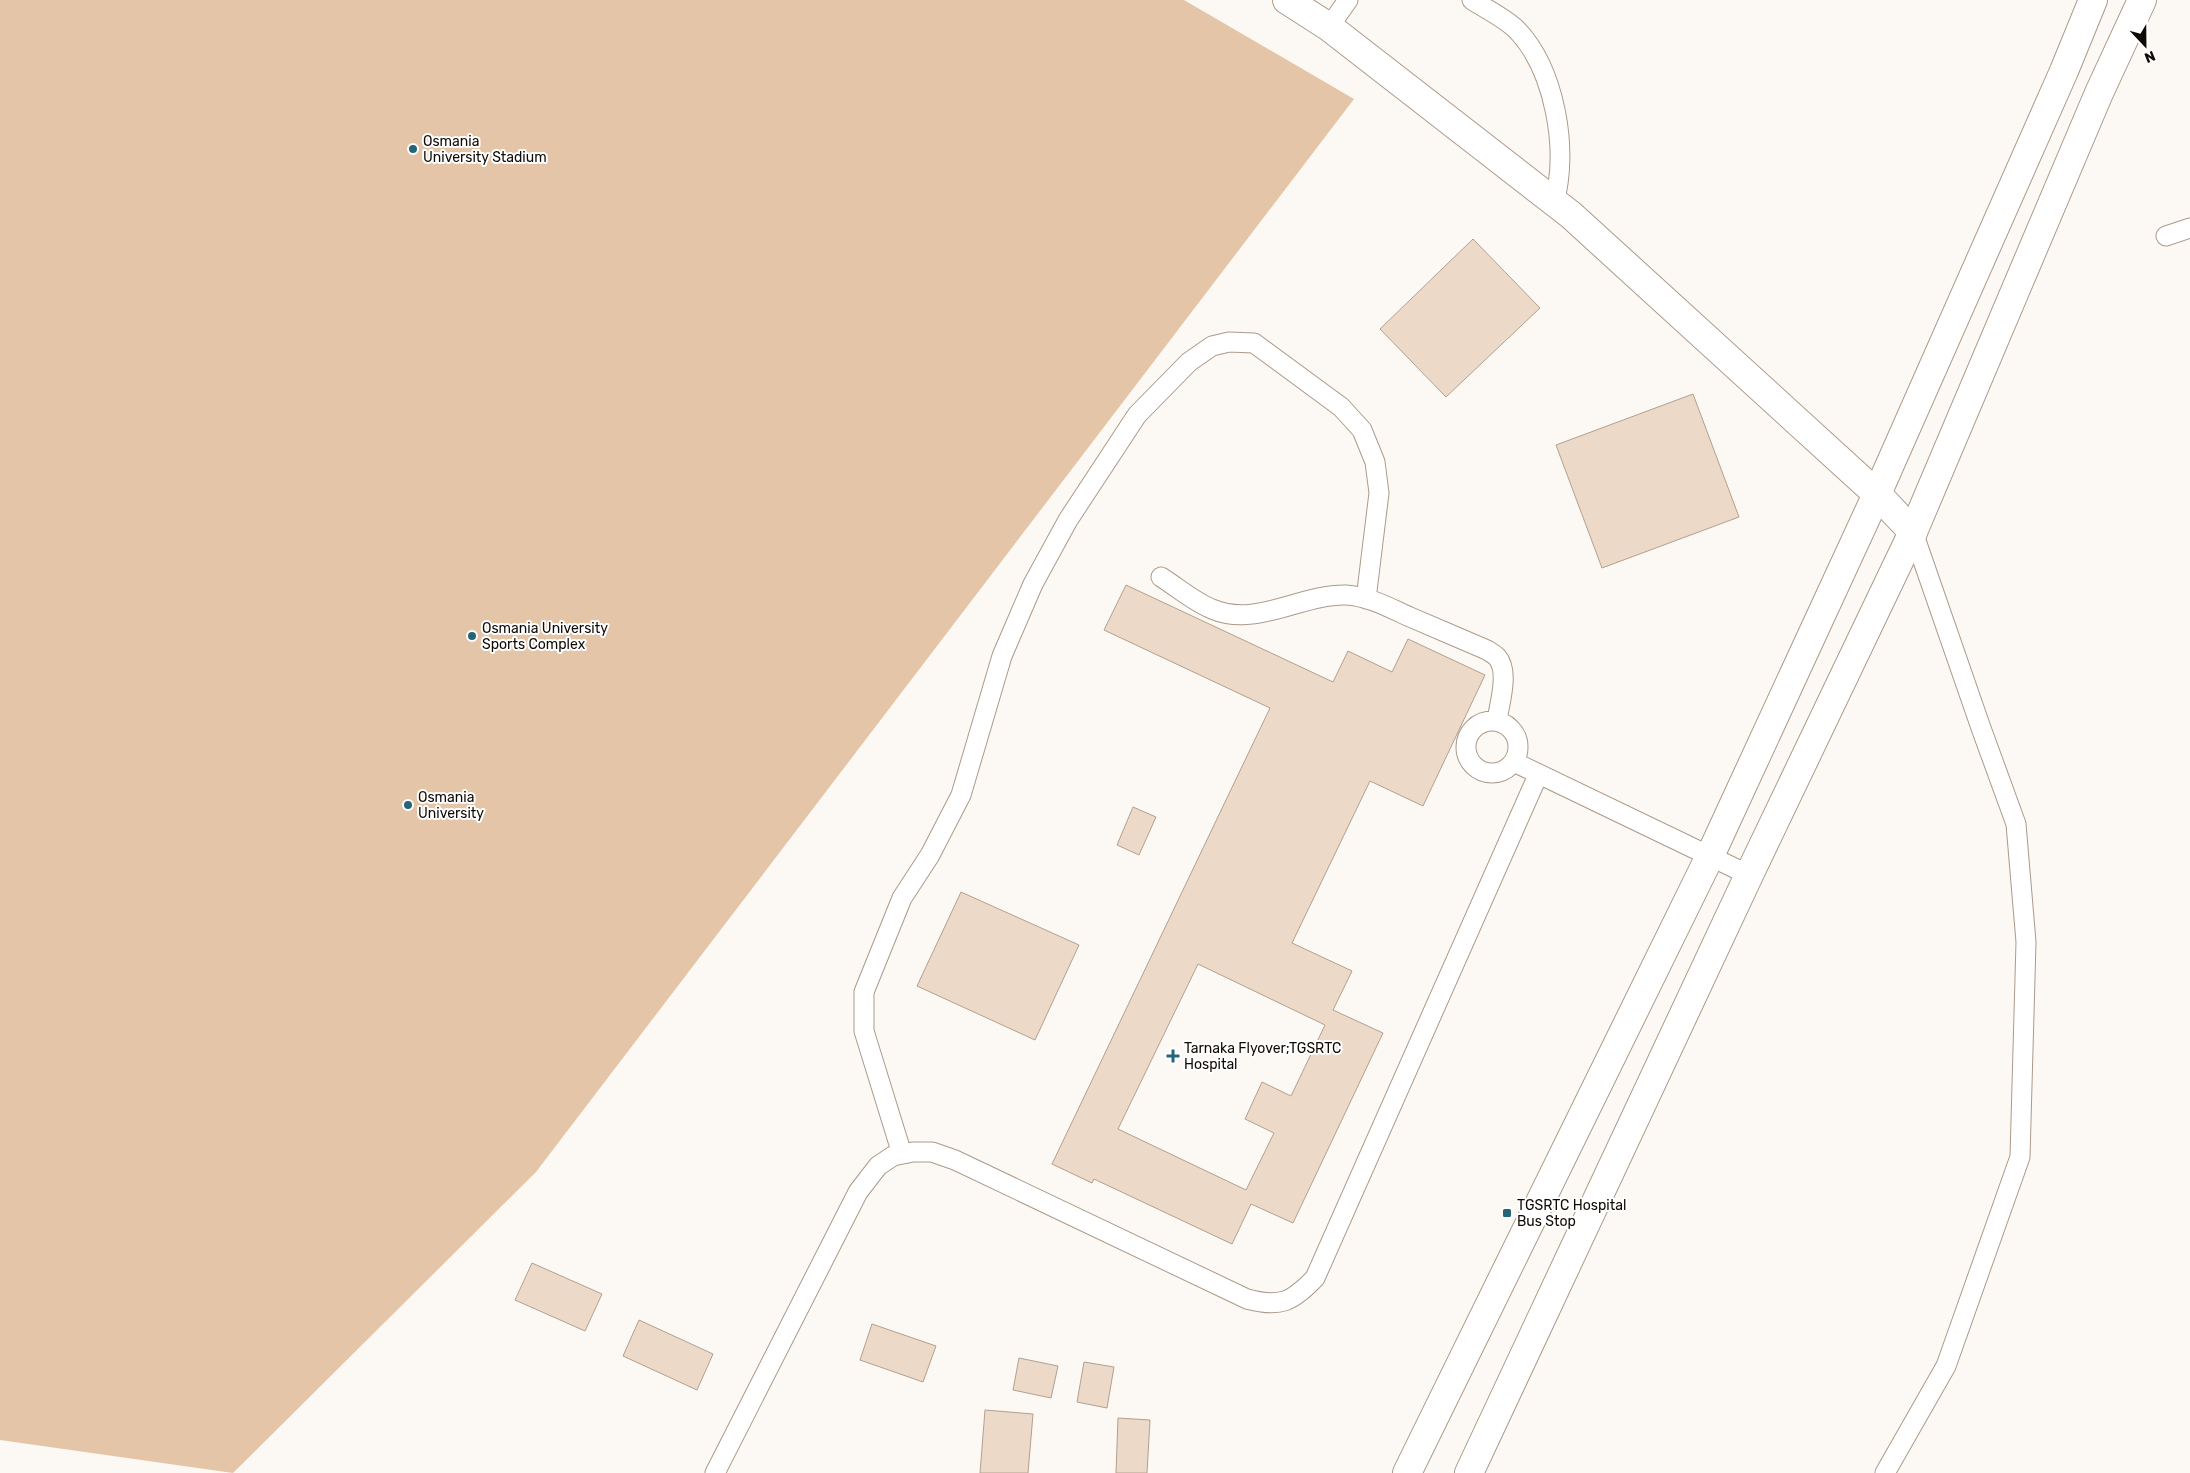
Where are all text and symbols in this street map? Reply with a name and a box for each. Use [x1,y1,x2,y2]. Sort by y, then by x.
north arrow [2120,20,2170,70]
text: N [2142,47,2158,66]
place label: Osmania University Stadium [423,133,547,166]
marker: Osmania University Stadium [407,143,419,155]
place label: Osmania University Sports Complex [482,620,608,653]
marker: Osmania University Sports Complex [466,630,478,642]
place label: Osmania University [418,789,484,822]
marker: Osmania University [402,799,414,811]
place label: Tarnaka Flyover;TGSRTC Hospital [1184,1040,1341,1073]
marker: Tarnaka Flyover;TGSRTC Hospital [1166,1049,1180,1063]
place label: TGSRTC Hospital Bus Stop [1517,1197,1626,1230]
marker: TGSRTC Hospital Bus Stop [1501,1207,1513,1219]

